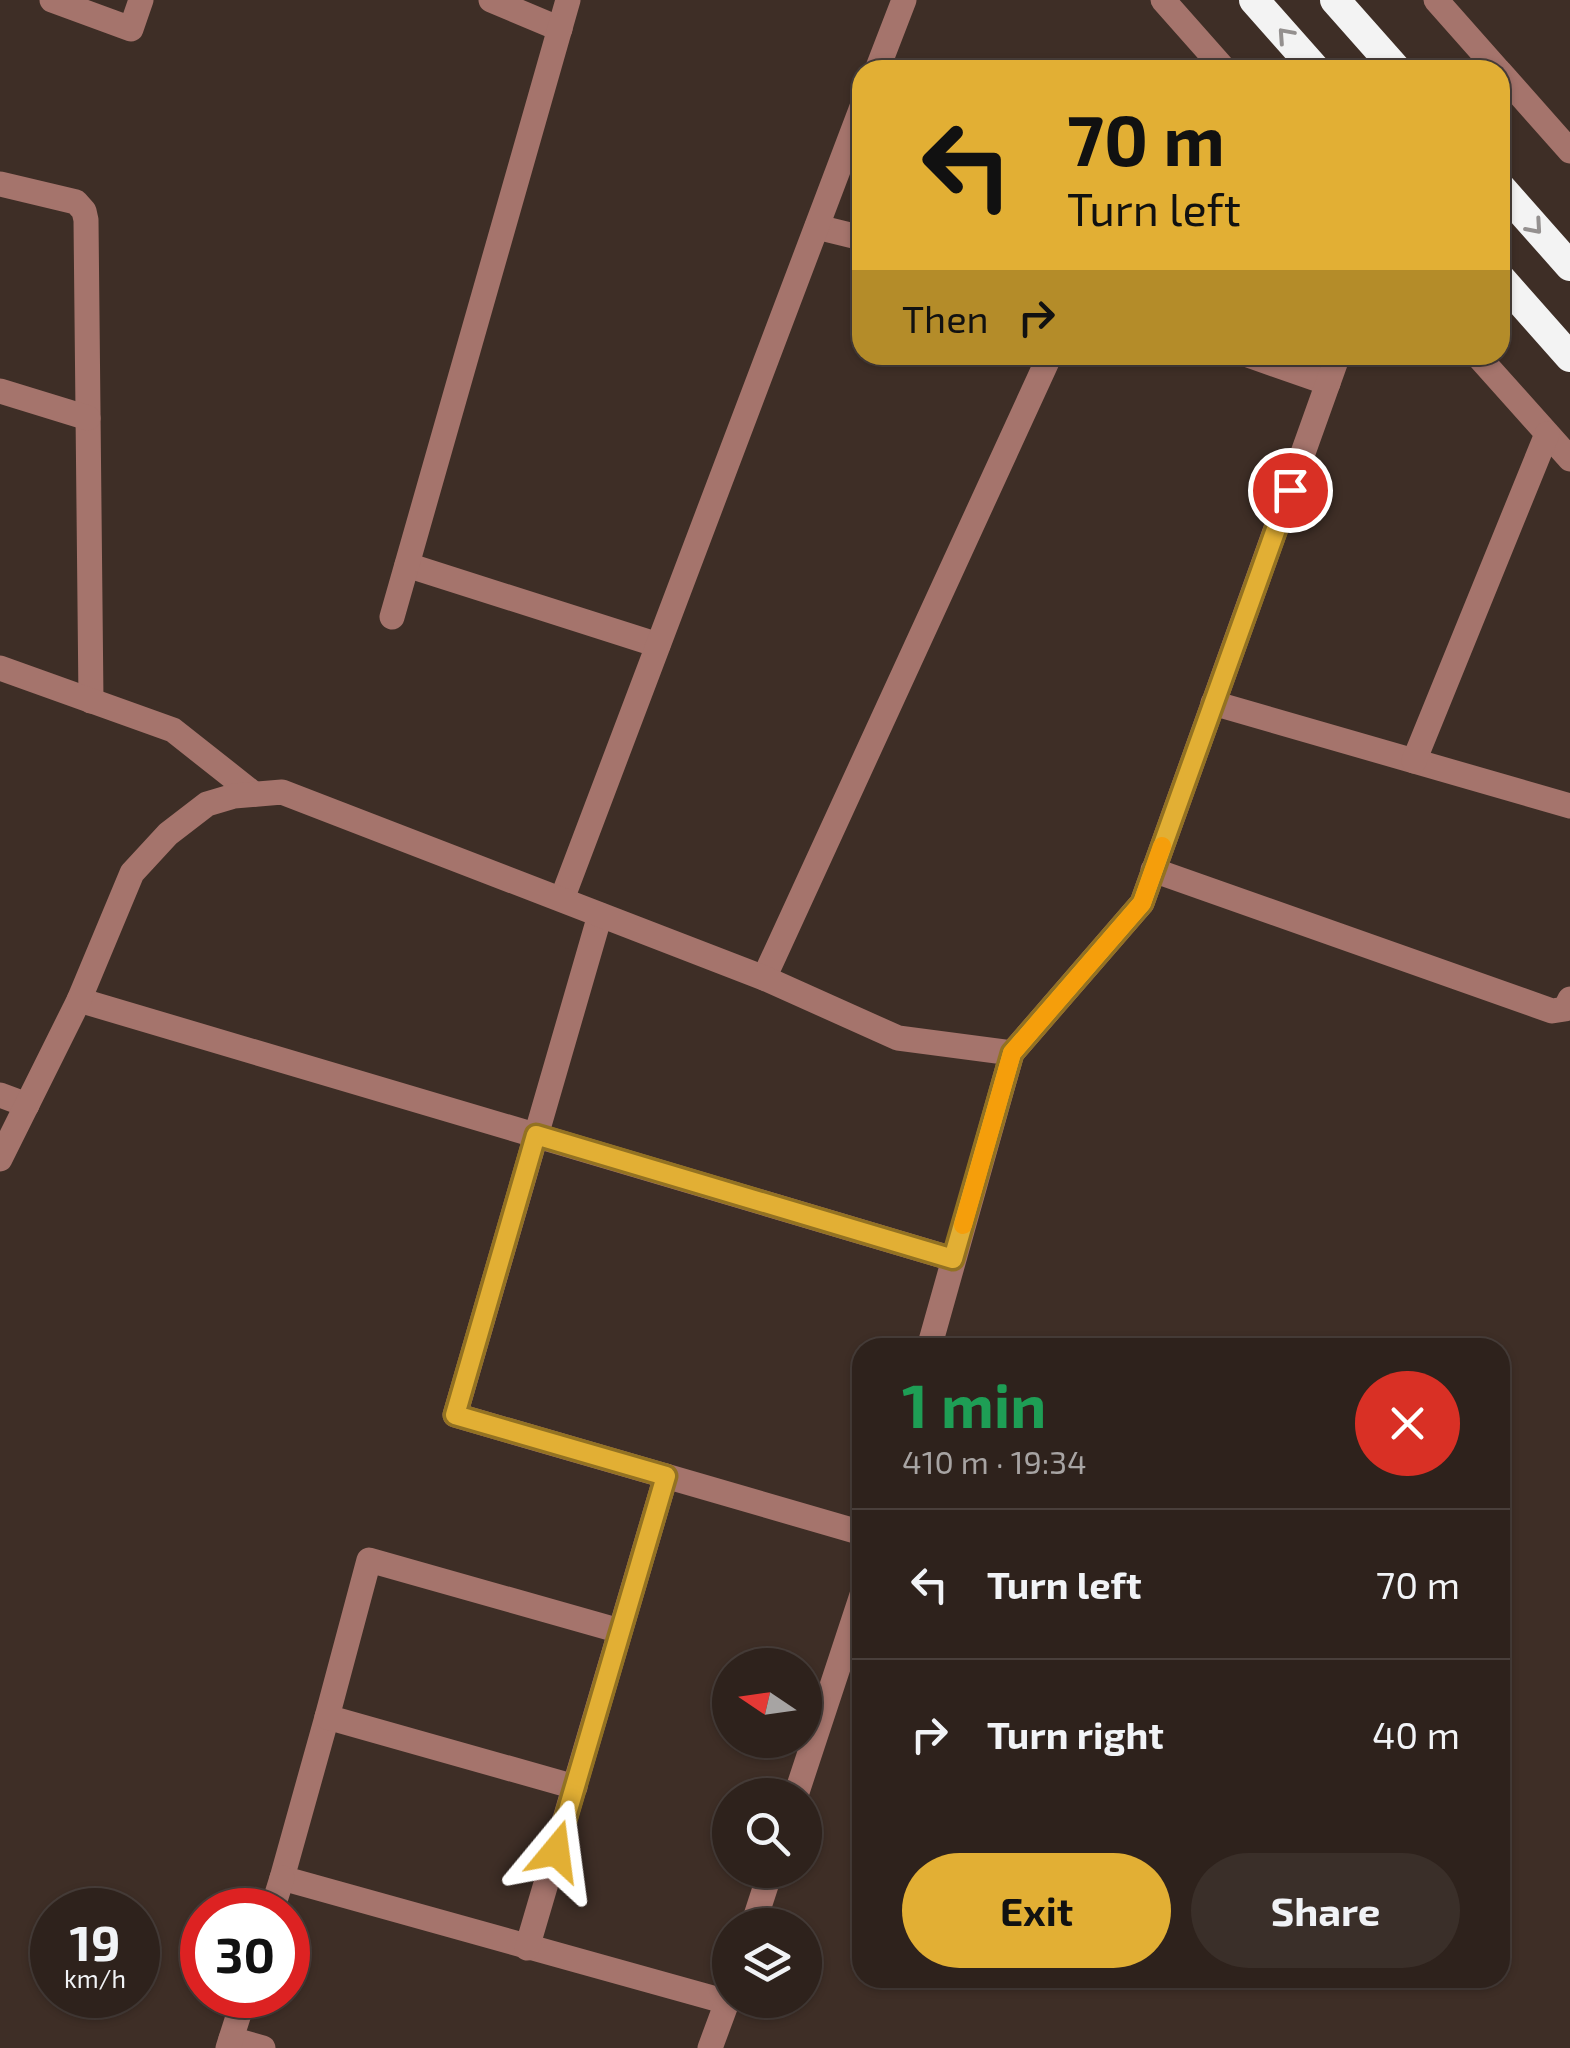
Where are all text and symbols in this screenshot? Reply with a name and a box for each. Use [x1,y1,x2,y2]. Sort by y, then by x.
one-way arrow [1279,28,1297,47]
text: 70 m [1067,96,1225,180]
icon: left [902,100,1032,230]
text: Turn left [1067,181,1241,235]
one-way arrow [1523,215,1541,233]
icon: right [1009,290,1064,345]
text: Then [902,295,989,341]
pin [1248,448,1333,533]
icon: arrive [1263,463,1318,518]
text: 1 min [902,1368,1046,1440]
button: close [1355,1371,1460,1476]
text: 410 m · 19:34 [902,1442,1087,1480]
icon: left [902,1557,957,1612]
text: Turn left [987,1561,1142,1607]
text: 70 m [1376,1561,1460,1607]
north arrow [712,1648,822,1758]
map controls [712,1648,822,2018]
icon: right [902,1707,957,1762]
text: Turn right [987,1711,1164,1757]
text: 40 m [1372,1711,1460,1757]
button: search [712,1778,822,1888]
position arrow [504,1799,608,1903]
button: Exit [902,1853,1171,1968]
button: Share [1191,1853,1460,1968]
speed limit sign: 30 [180,1888,310,2018]
button: layers [712,1908,822,2018]
text: 19 [69,1911,121,1971]
text: km/h [64,1963,126,1993]

